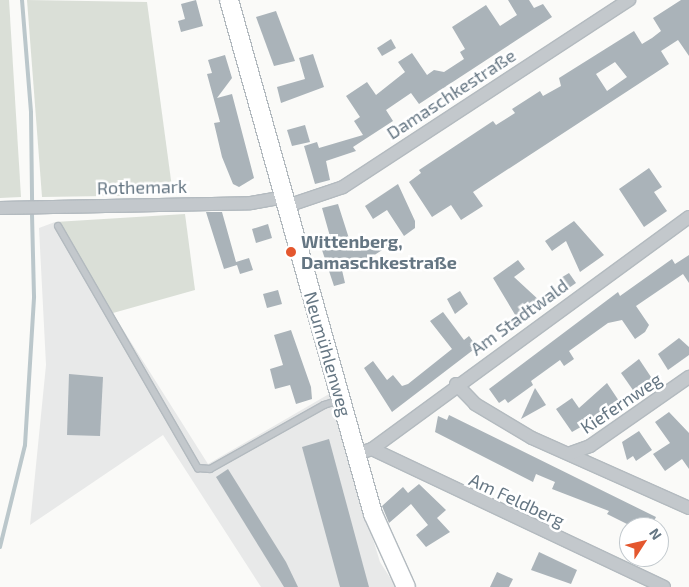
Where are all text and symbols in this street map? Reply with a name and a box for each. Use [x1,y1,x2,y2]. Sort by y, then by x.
street label: Damaschkestraße [382,44,520,144]
street label: Rothemark [97,175,187,199]
place label: Wittenberg, Damaschkestraße [301,231,457,274]
marker: Wittenberg, Damaschkestraße [285,246,297,258]
street label: Am Stadtwald [466,274,572,360]
street label: Neumühlenweg [300,289,356,419]
street label: Kiefernweg [576,368,666,438]
street label: Am Feldberg [466,468,568,532]
north arrow [619,517,669,567]
text: N [646,525,666,543]

